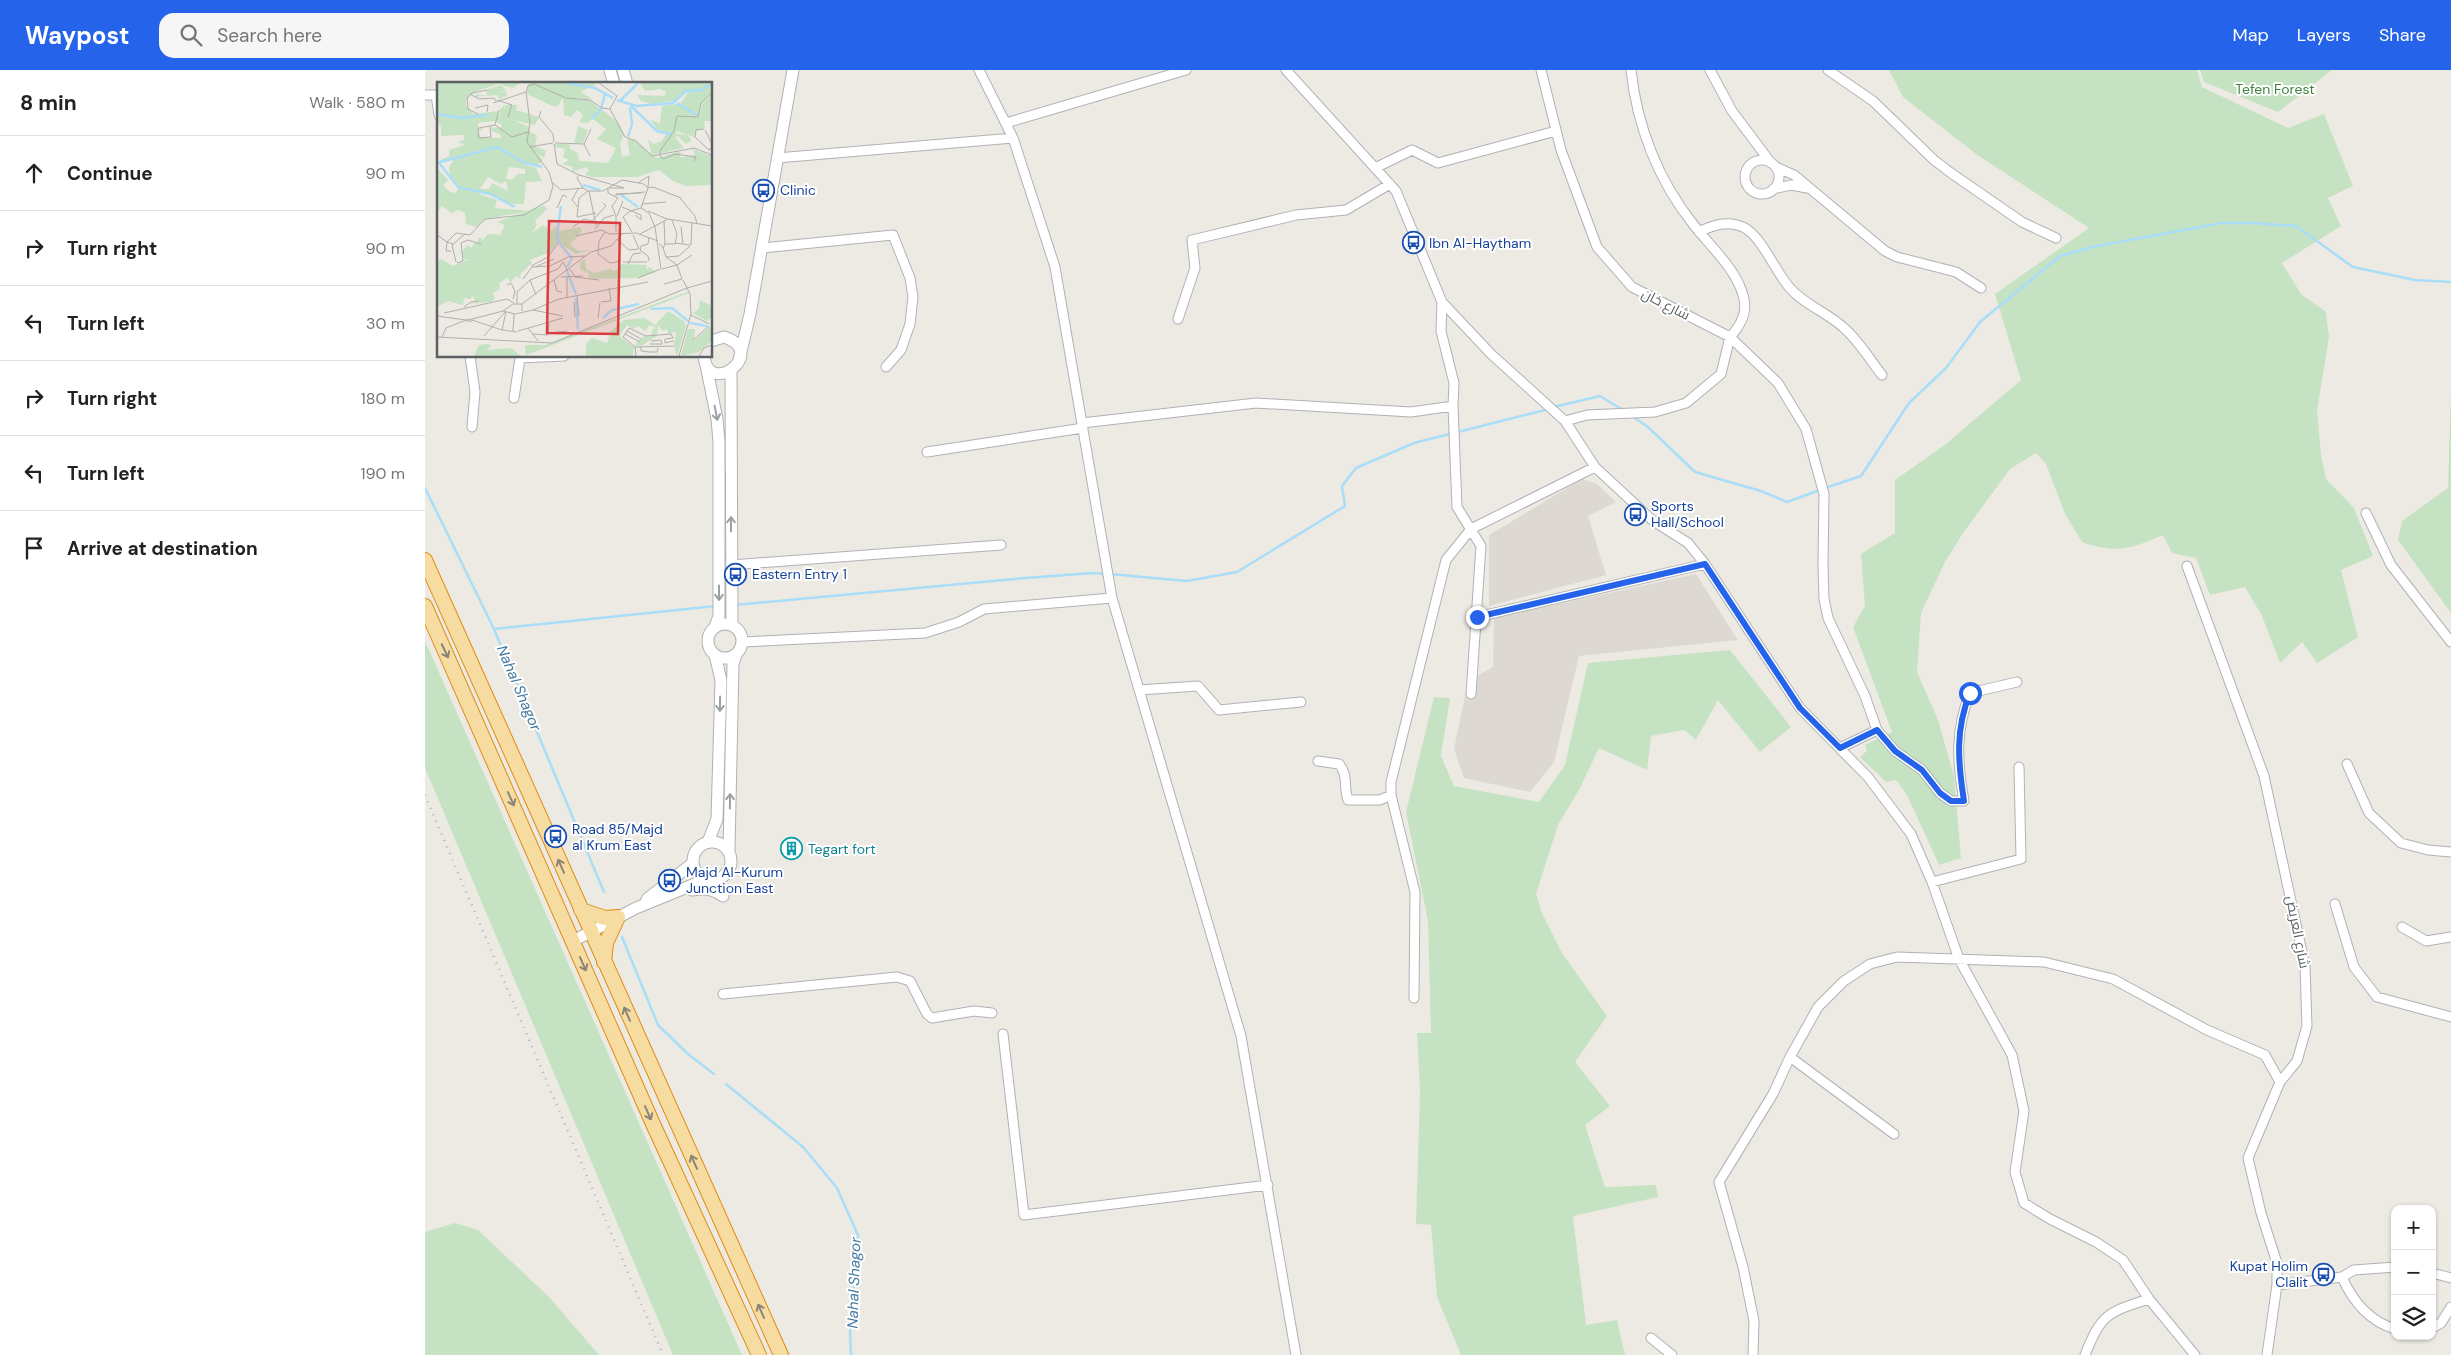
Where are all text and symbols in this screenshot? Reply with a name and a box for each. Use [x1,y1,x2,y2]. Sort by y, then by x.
search box [159,13,509,58]
text: Waypost [25,20,129,51]
icon: search [177,21,205,49]
text: Search here [217,23,322,48]
text: Map [2233,23,2269,47]
text: Layers [2297,23,2351,47]
text: Share [2379,23,2426,47]
park label: Tefen Forest [2235,80,2315,98]
inset map [437,82,713,358]
text: 8 min [20,89,77,117]
text: Walk · 580 m [309,92,405,113]
icon: ahead [20,159,48,187]
text: Continue [67,161,153,186]
text: 90 m [365,163,405,184]
bus stop icon: Clinic [752,178,776,202]
place label: Clinic [780,181,816,199]
bus stop icon: Ibn Al-Haytham [1401,231,1425,255]
icon: right [20,234,48,262]
place label: Ibn Al-Haytham [1429,234,1531,252]
text: Turn right [67,236,157,261]
text: 90 m [365,238,405,259]
street label: شارع خان [1639,284,1693,324]
icon: left [20,309,48,337]
text: Turn left [67,311,145,336]
text: 30 m [366,313,405,334]
icon: right [20,384,48,412]
text: Turn right [67,386,157,411]
text: 180 m [361,388,405,409]
one-way arrow [711,405,721,421]
icon: left [20,459,48,487]
text: Turn left [67,461,145,486]
text: 190 m [361,463,405,484]
place label: Sports Hall/School [1651,497,1724,531]
bus stop icon: Sports Hall/School [1623,502,1647,526]
one-way arrow [726,516,736,532]
icon: arrive [20,534,48,562]
text: Arrive at destination [67,536,258,561]
bus stop icon: Eastern Entry 1 [724,562,748,586]
place label: Eastern Entry 1 [752,565,847,583]
one-way arrow [714,584,724,601]
route end [1466,606,1489,629]
water label: Nahal Shagor [492,642,546,734]
one-way arrow [441,643,451,658]
route start [1959,682,1982,705]
one-way arrow [715,695,725,711]
one-way arrow [507,791,517,806]
one-way arrow [725,793,735,810]
place label: Road 85/Majd al Krum East [572,820,663,854]
bus stop icon: Road 85/Majd al Krum East [544,825,568,849]
building icon: Tegart fort [780,837,804,861]
place label: Tegart fort [808,840,876,858]
one-way arrow [556,859,566,874]
place label: Majd Al-Kurum Junction East [686,863,783,897]
bus stop icon: Majd Al-Kurum Junction East [658,868,682,892]
street label: شارع العريض [2282,894,2314,970]
one-way arrow [579,956,589,971]
one-way arrow [622,1007,631,1022]
one-way arrow [644,1105,654,1120]
one-way arrow [688,1155,698,1170]
map controls [2391,1205,2436,1340]
button: + [2391,1205,2436,1250]
water label: Nahal Shagor [842,1237,866,1329]
button: − [2391,1250,2436,1295]
place label: Kupat Holim Clalit [2230,1257,2308,1291]
bus stop icon: Kupat Holim Clalit [2312,1262,2336,1286]
button: layers [2391,1295,2436,1340]
one-way arrow [755,1304,765,1319]

